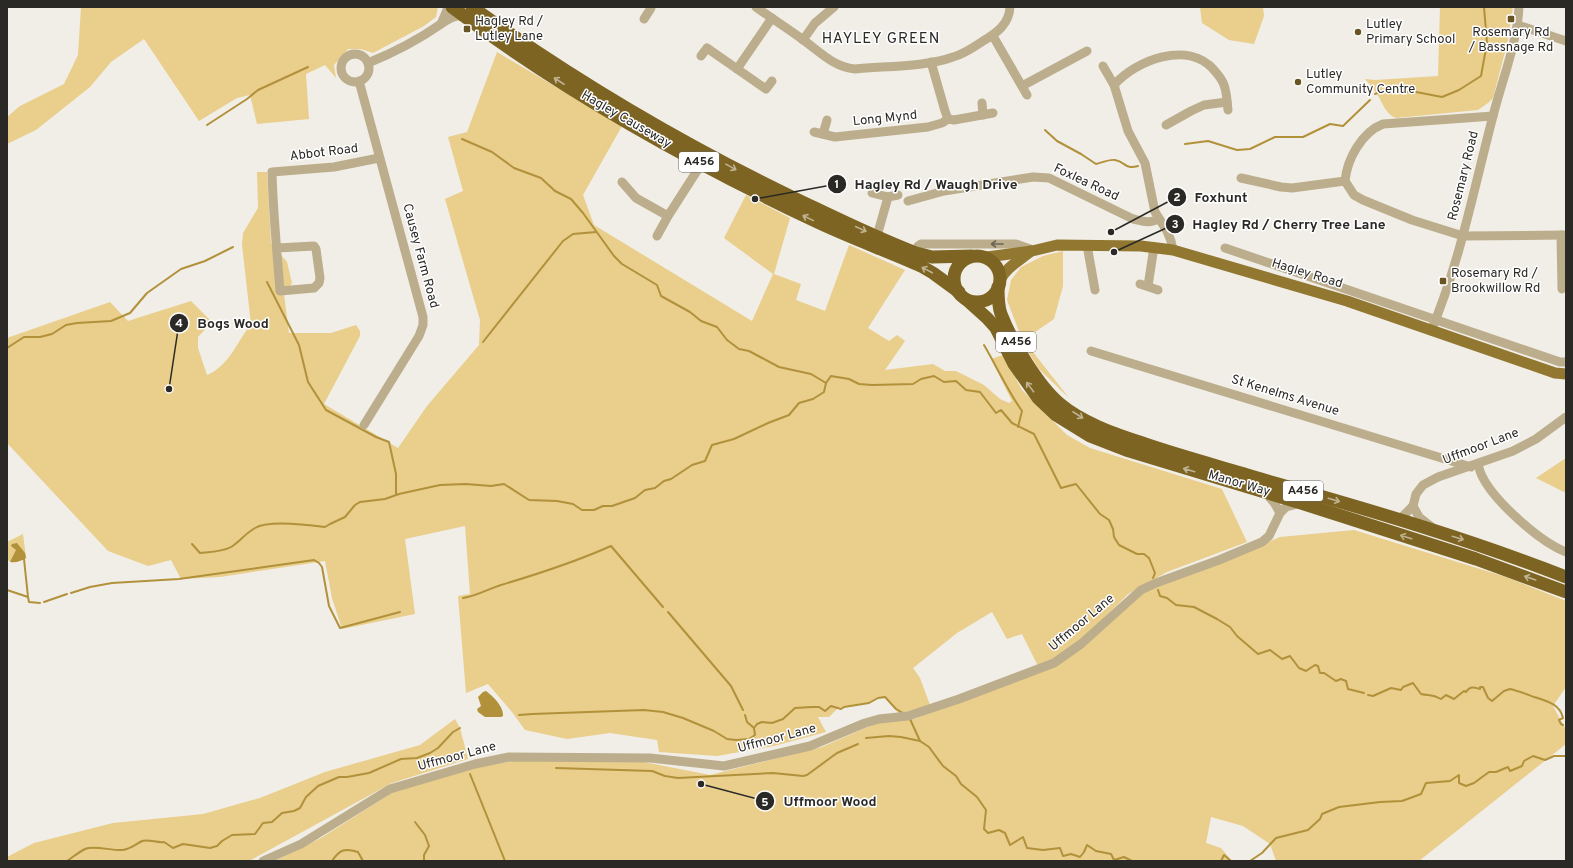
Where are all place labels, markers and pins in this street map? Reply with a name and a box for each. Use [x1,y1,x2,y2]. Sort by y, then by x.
place label: Hagley Rd / Lutley Lane [475,14,544,45]
marker: Rosemary Rd / Bassnage Rd [1506,14,1516,24]
place label: Lutley Primary School [1366,17,1455,48]
marker: Hagley Rd / Lutley Lane [462,24,472,34]
place label: Rosemary Rd / Bassnage Rd [1468,25,1553,56]
marker: Lutley Primary School [1353,27,1363,37]
place label: Lutley Community Centre [1306,67,1415,98]
marker: Lutley Community Centre [1293,77,1303,87]
callout: Hagley Rd / Waugh Drive [827,171,1026,197]
callout: Foxhunt [1167,184,1256,210]
callout: Hagley Rd / Cherry Tree Lane [1165,211,1394,237]
place label: Rosemary Rd / Brookwillow Rd [1451,266,1540,297]
marker: Rosemary Rd / Brookwillow Rd [1438,276,1448,286]
callout: Bogs Wood [169,310,277,336]
callout: Uffmoor Wood [755,788,884,814]

